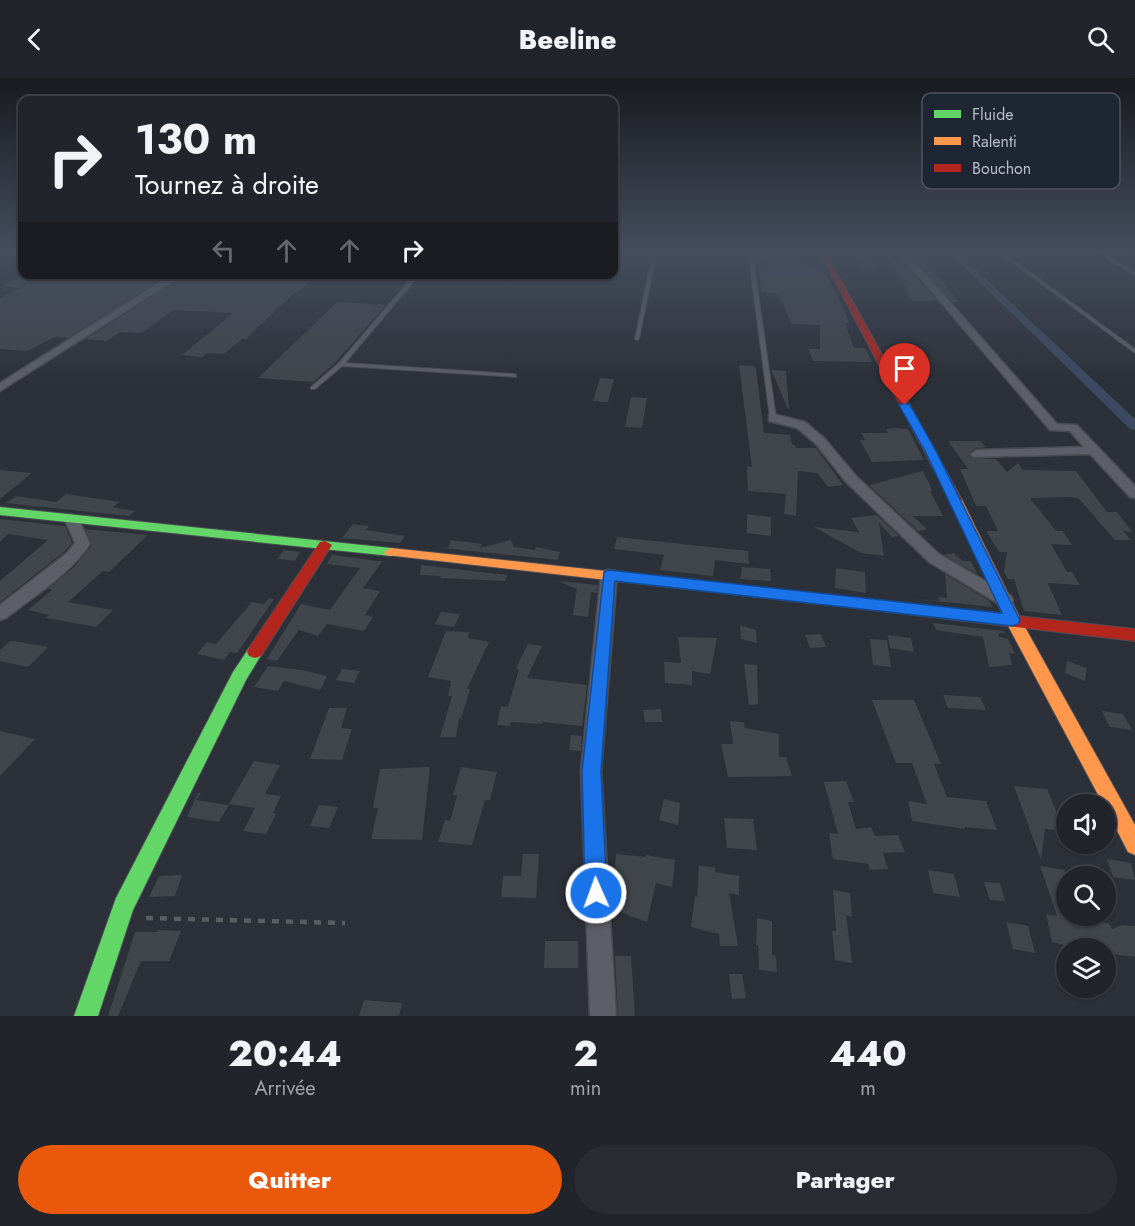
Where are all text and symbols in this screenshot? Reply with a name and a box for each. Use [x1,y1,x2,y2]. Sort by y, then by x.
text: Beeline [519,20,616,59]
icon: back [18,23,51,56]
icon: search [1084,23,1117,56]
legend [922,93,1120,189]
text: Fluide [972,103,1014,126]
text: 130 m [135,109,257,170]
icon: right [36,120,114,198]
text: Ralenti [972,130,1017,153]
text: Bouchon [972,157,1031,180]
text: Tournez à droite [135,165,319,204]
icon: left [207,234,240,267]
icon: ahead [270,234,303,267]
icon: ahead [333,234,366,267]
icon: right [396,234,429,267]
pin [879,343,930,405]
icon: arrive [888,352,921,385]
map controls [1056,794,1116,998]
button: sound [1056,794,1116,854]
position arrow [564,861,628,925]
button: search [1056,866,1116,926]
button: layers [1056,938,1116,998]
text: 20:44 [228,1027,342,1079]
text: 2 [573,1027,598,1079]
text: 440 [830,1027,907,1079]
text: Arrivée [254,1074,316,1103]
text: min [570,1074,601,1103]
text: m [860,1074,876,1103]
button: Quitter [18,1145,562,1214]
button: Partager [574,1145,1117,1214]

